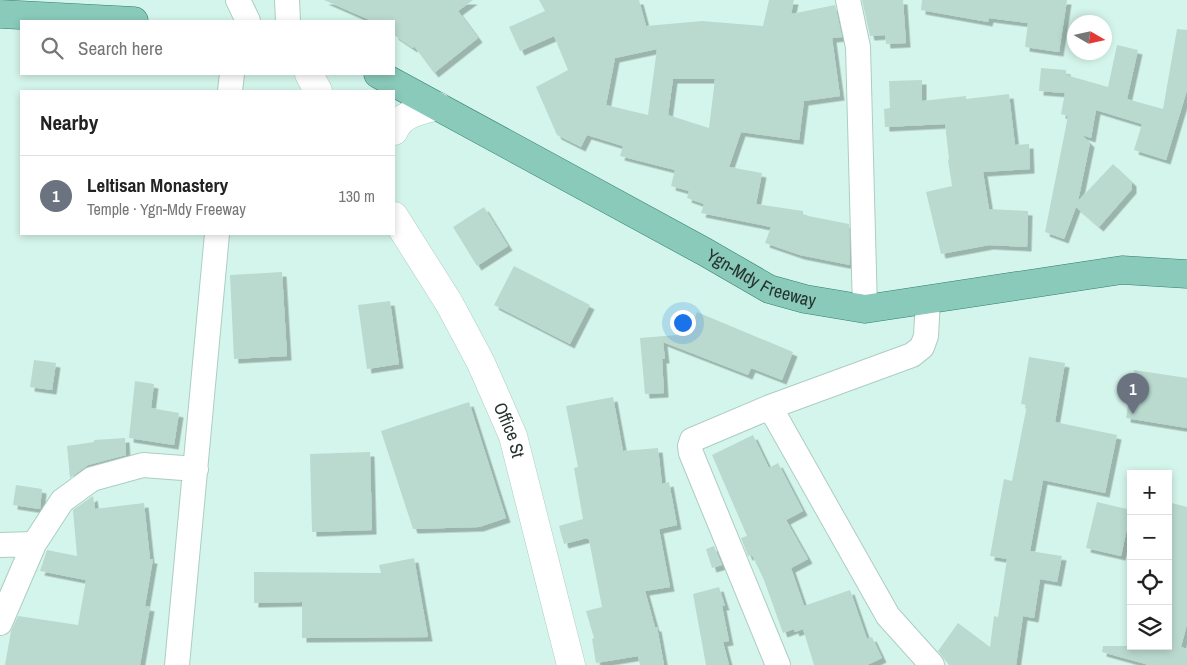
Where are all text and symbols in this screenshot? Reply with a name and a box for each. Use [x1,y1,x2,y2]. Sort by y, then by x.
north arrow [1067,15,1112,60]
search box [20,20,395,75]
icon: search [38,34,66,62]
text: Search here [78,35,163,61]
text: Nearby [40,108,98,137]
text: Leltisan Monastery [87,172,228,198]
text: 1 [52,185,60,207]
text: 130 m [339,185,375,207]
text: Temple · Ygn-Mdy Freeway [87,198,246,220]
street label: Ygn-Mdy Freeway [702,242,819,313]
your location [670,310,696,336]
pin: 1 [1117,373,1149,414]
street label: Office St [488,398,531,460]
map controls [1127,470,1172,650]
button: + [1127,470,1172,515]
button: − [1127,515,1172,560]
button: locate [1127,560,1172,605]
button: layers [1127,605,1172,650]

